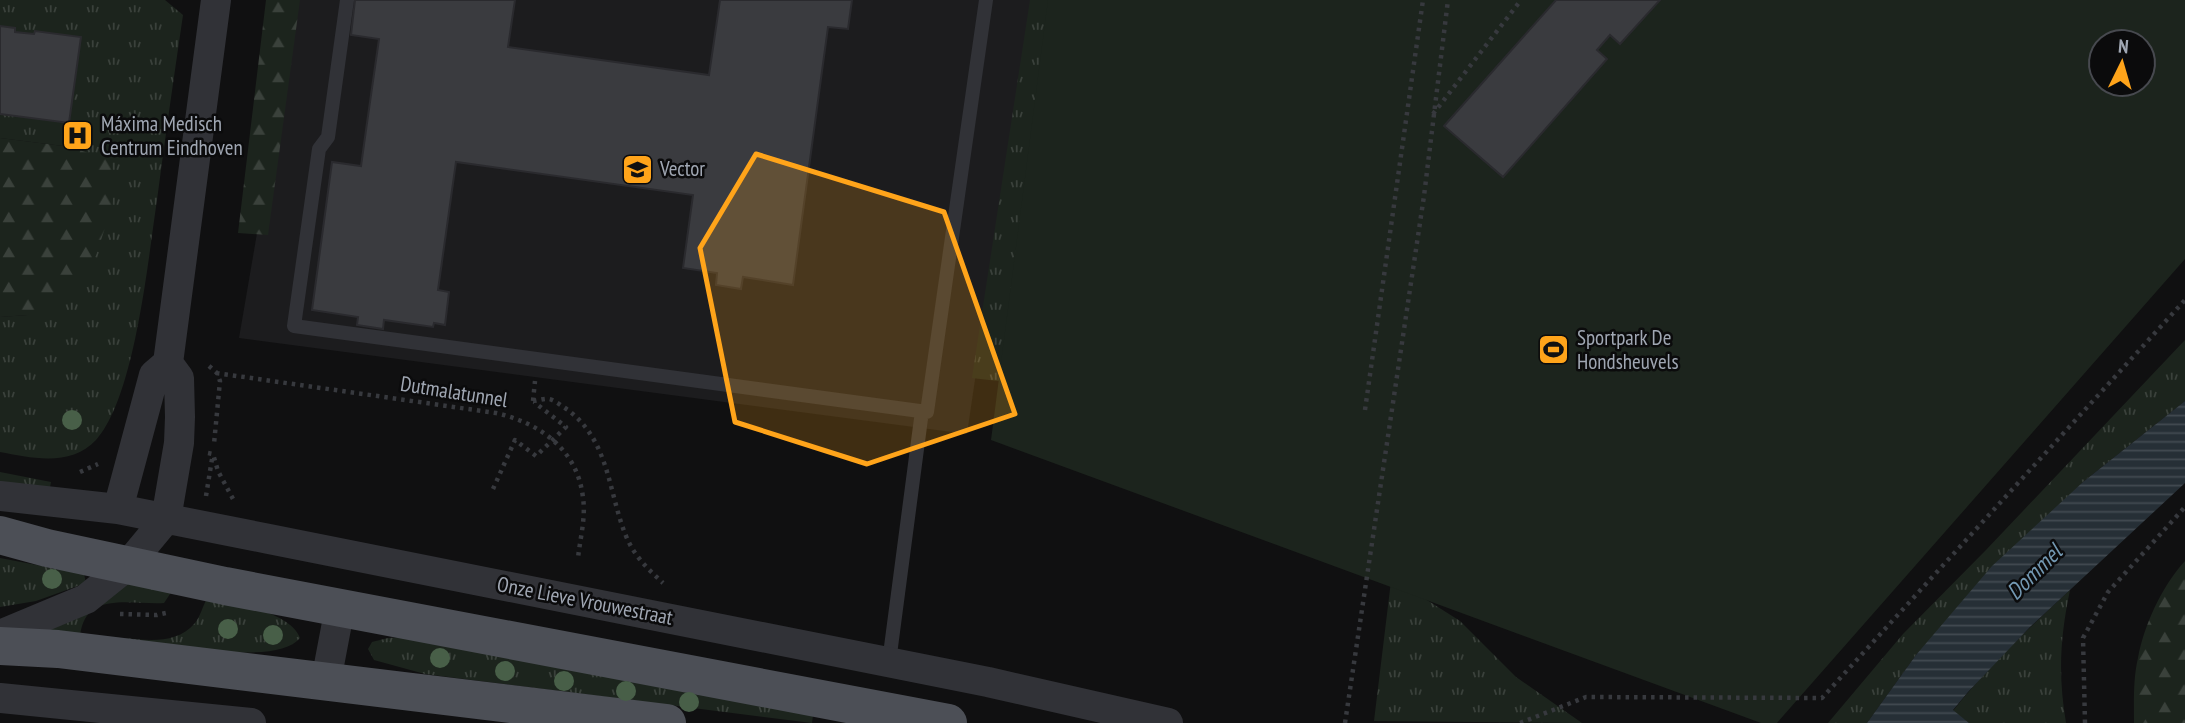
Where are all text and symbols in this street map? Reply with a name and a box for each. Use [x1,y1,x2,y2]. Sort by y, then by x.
north arrow [2087,28,2157,98]
text: N [2117,34,2130,58]
place label: Máxima Medisch Centrum Eindhoven [101,110,243,161]
hospital icon: Máxima Medisch Centrum Eindhoven [61,119,95,153]
school or university icon: Vector [620,152,654,186]
place label: Vector [659,155,705,182]
place label: Sportpark De Hondsheuvels [1577,324,1679,375]
sports icon: Sportpark De Hondsheuvels [1537,333,1571,367]
street label: Dutmalatunnel [399,370,510,413]
water label: Dommel [2000,536,2069,606]
street label: Onze Lieve Vrouwestraat [495,570,675,631]

